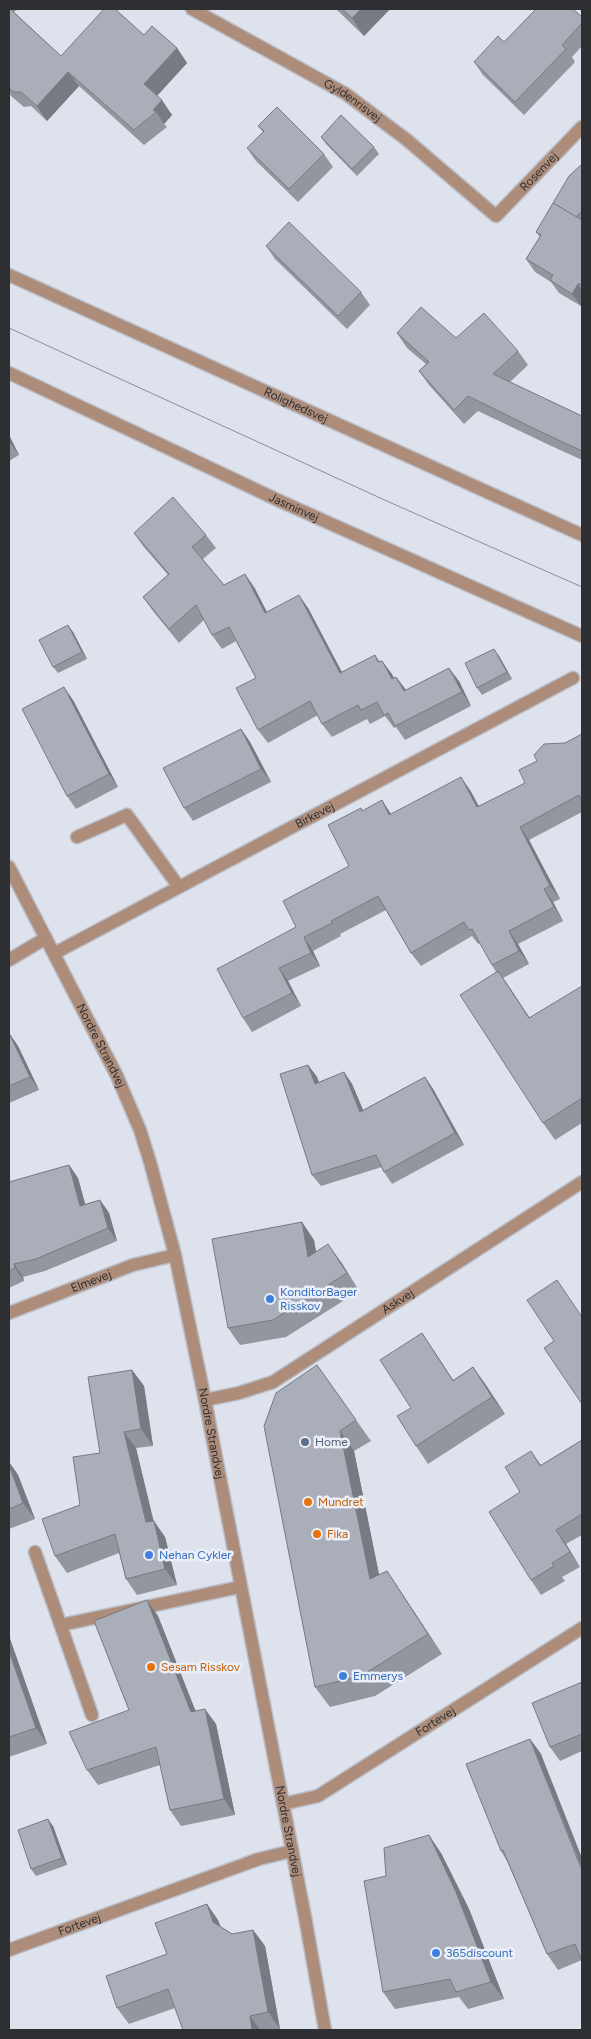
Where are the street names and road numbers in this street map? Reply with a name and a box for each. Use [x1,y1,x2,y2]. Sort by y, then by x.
street label: Gyldenrisvej [321,76,384,125]
street label: Rosenvej [517,149,561,194]
street label: Rolighedsvej [262,385,330,426]
street label: Jasminvej [267,490,321,525]
street label: Birkevej [293,799,337,831]
street label: Nordre Strandvej [74,1001,128,1090]
street label: Elmevej [69,1267,113,1295]
street label: Askvej [379,1286,416,1317]
street label: Nordre Strandvej [196,1387,227,1480]
street label: Fortevej [413,1704,458,1739]
street label: Nordre Strandvej [273,1784,304,1878]
street label: Fortevej [56,1910,103,1939]

